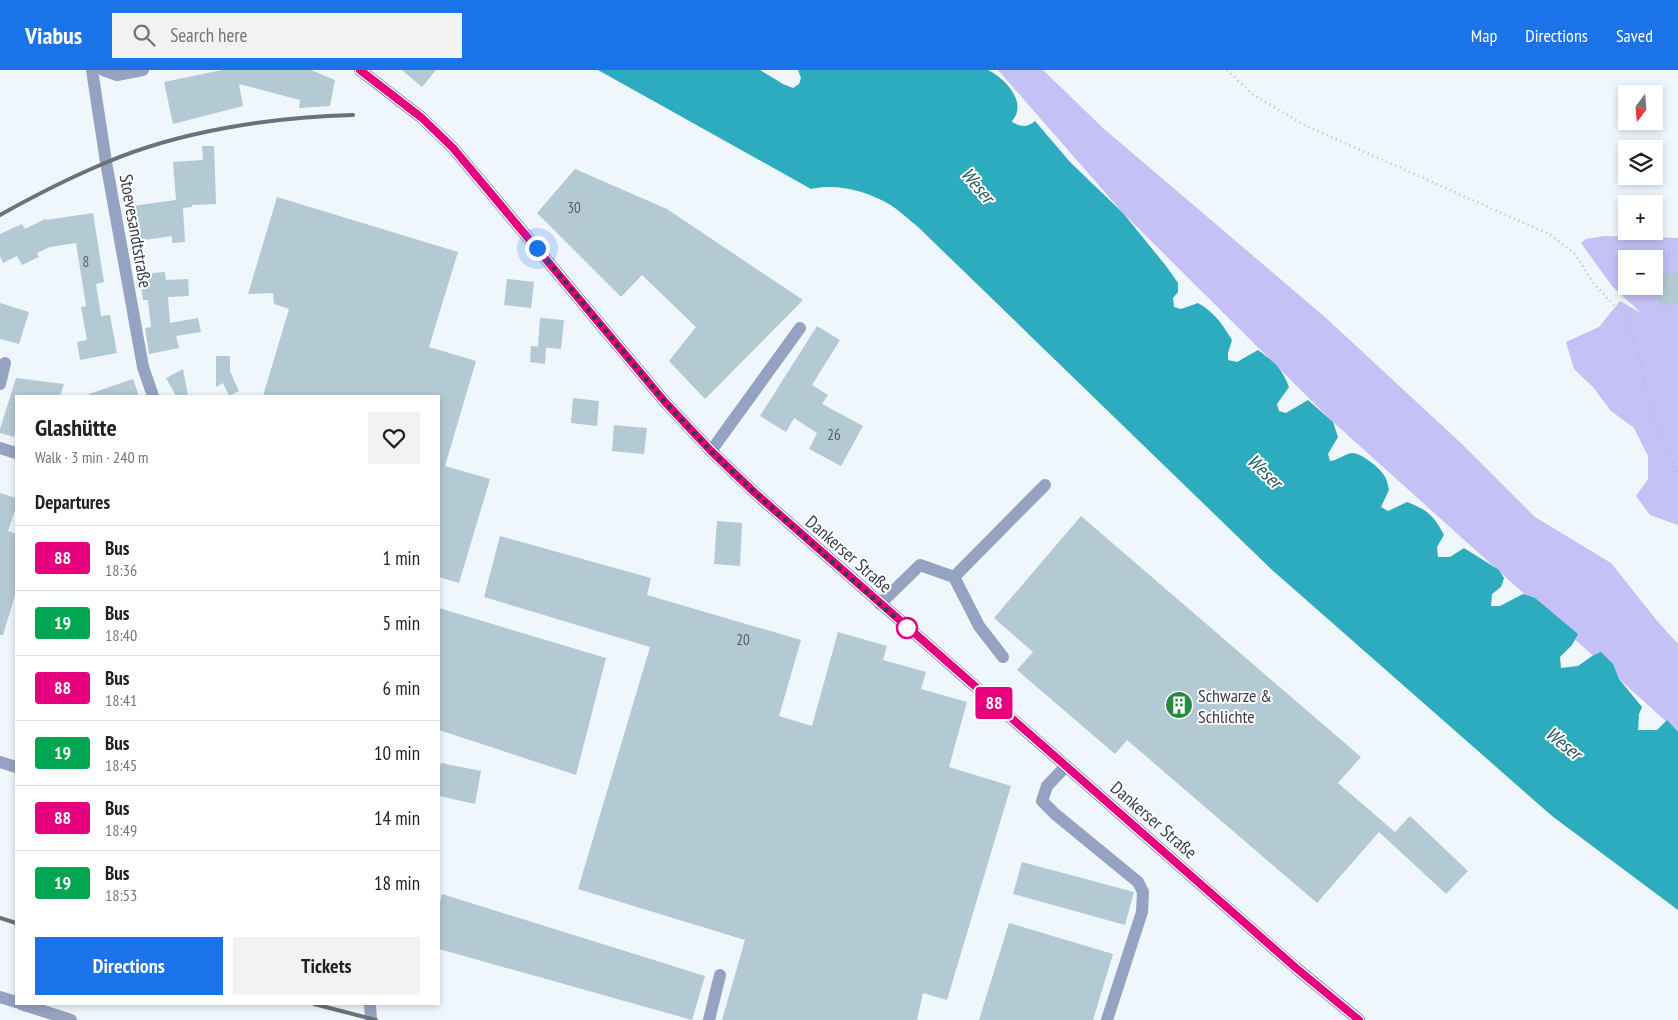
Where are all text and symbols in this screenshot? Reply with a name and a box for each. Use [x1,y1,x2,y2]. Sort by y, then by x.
search box [112,13,462,58]
text: Viabus [25,20,82,51]
icon: search [130,21,158,49]
text: Search here [170,23,247,47]
text: Map [1471,24,1497,47]
text: Directions [1525,24,1588,47]
text: Saved [1616,24,1653,47]
north arrow [1618,85,1662,130]
map controls [1618,85,1663,295]
button: layers [1618,140,1663,185]
water label: Weser [956,162,1002,210]
street label: Stoevesandtstraße [115,172,157,290]
button: + [1618,195,1663,240]
house number: 30 [567,198,581,217]
your location [525,236,550,261]
button: − [1618,250,1663,295]
house number: 8 [83,252,89,271]
text: Glashütte [35,412,117,443]
button: heart [368,412,420,464]
house number: 26 [827,425,841,444]
text: Walk · 3 min · 240 m [35,447,148,467]
water label: Weser [1242,449,1290,495]
text: Departures [35,490,110,514]
street label: Dankerser Straße [801,510,897,598]
text: Bus [105,536,129,560]
text: 88 [54,546,71,569]
text: 1 min [383,546,420,570]
text: 18:36 [105,560,137,580]
text: Bus [105,601,129,625]
text: 19 [54,611,71,634]
text: 5 min [383,611,420,635]
unlabelled marker [896,617,918,639]
text: 18:40 [105,625,137,645]
house number: 20 [736,630,750,649]
text: Bus [105,666,129,690]
text: 88 [54,676,71,699]
text: 6 min [383,676,420,700]
place label: Schwarze & Schlichte [1198,684,1272,728]
line badge: 88 [972,687,1016,719]
text: 18:41 [105,690,137,710]
building icon: Schwarze & Schlichte [1164,690,1194,720]
text: 88 [985,691,1003,714]
water label: Weser [1541,721,1589,766]
text: Bus [105,731,129,755]
text: 19 [54,741,71,764]
text: 10 min [374,741,420,765]
text: 18:45 [105,755,137,775]
street label: Dankerser Straße [1106,776,1202,864]
text: Bus [105,796,129,820]
text: 88 [54,806,71,829]
text: 14 min [374,806,420,830]
text: 18:49 [105,820,137,840]
text: Bus [105,861,129,885]
text: 19 [54,871,71,894]
text: 18 min [374,871,420,895]
text: 18:53 [105,885,137,905]
button: Directions [35,937,223,995]
button: Tickets [233,937,420,995]

